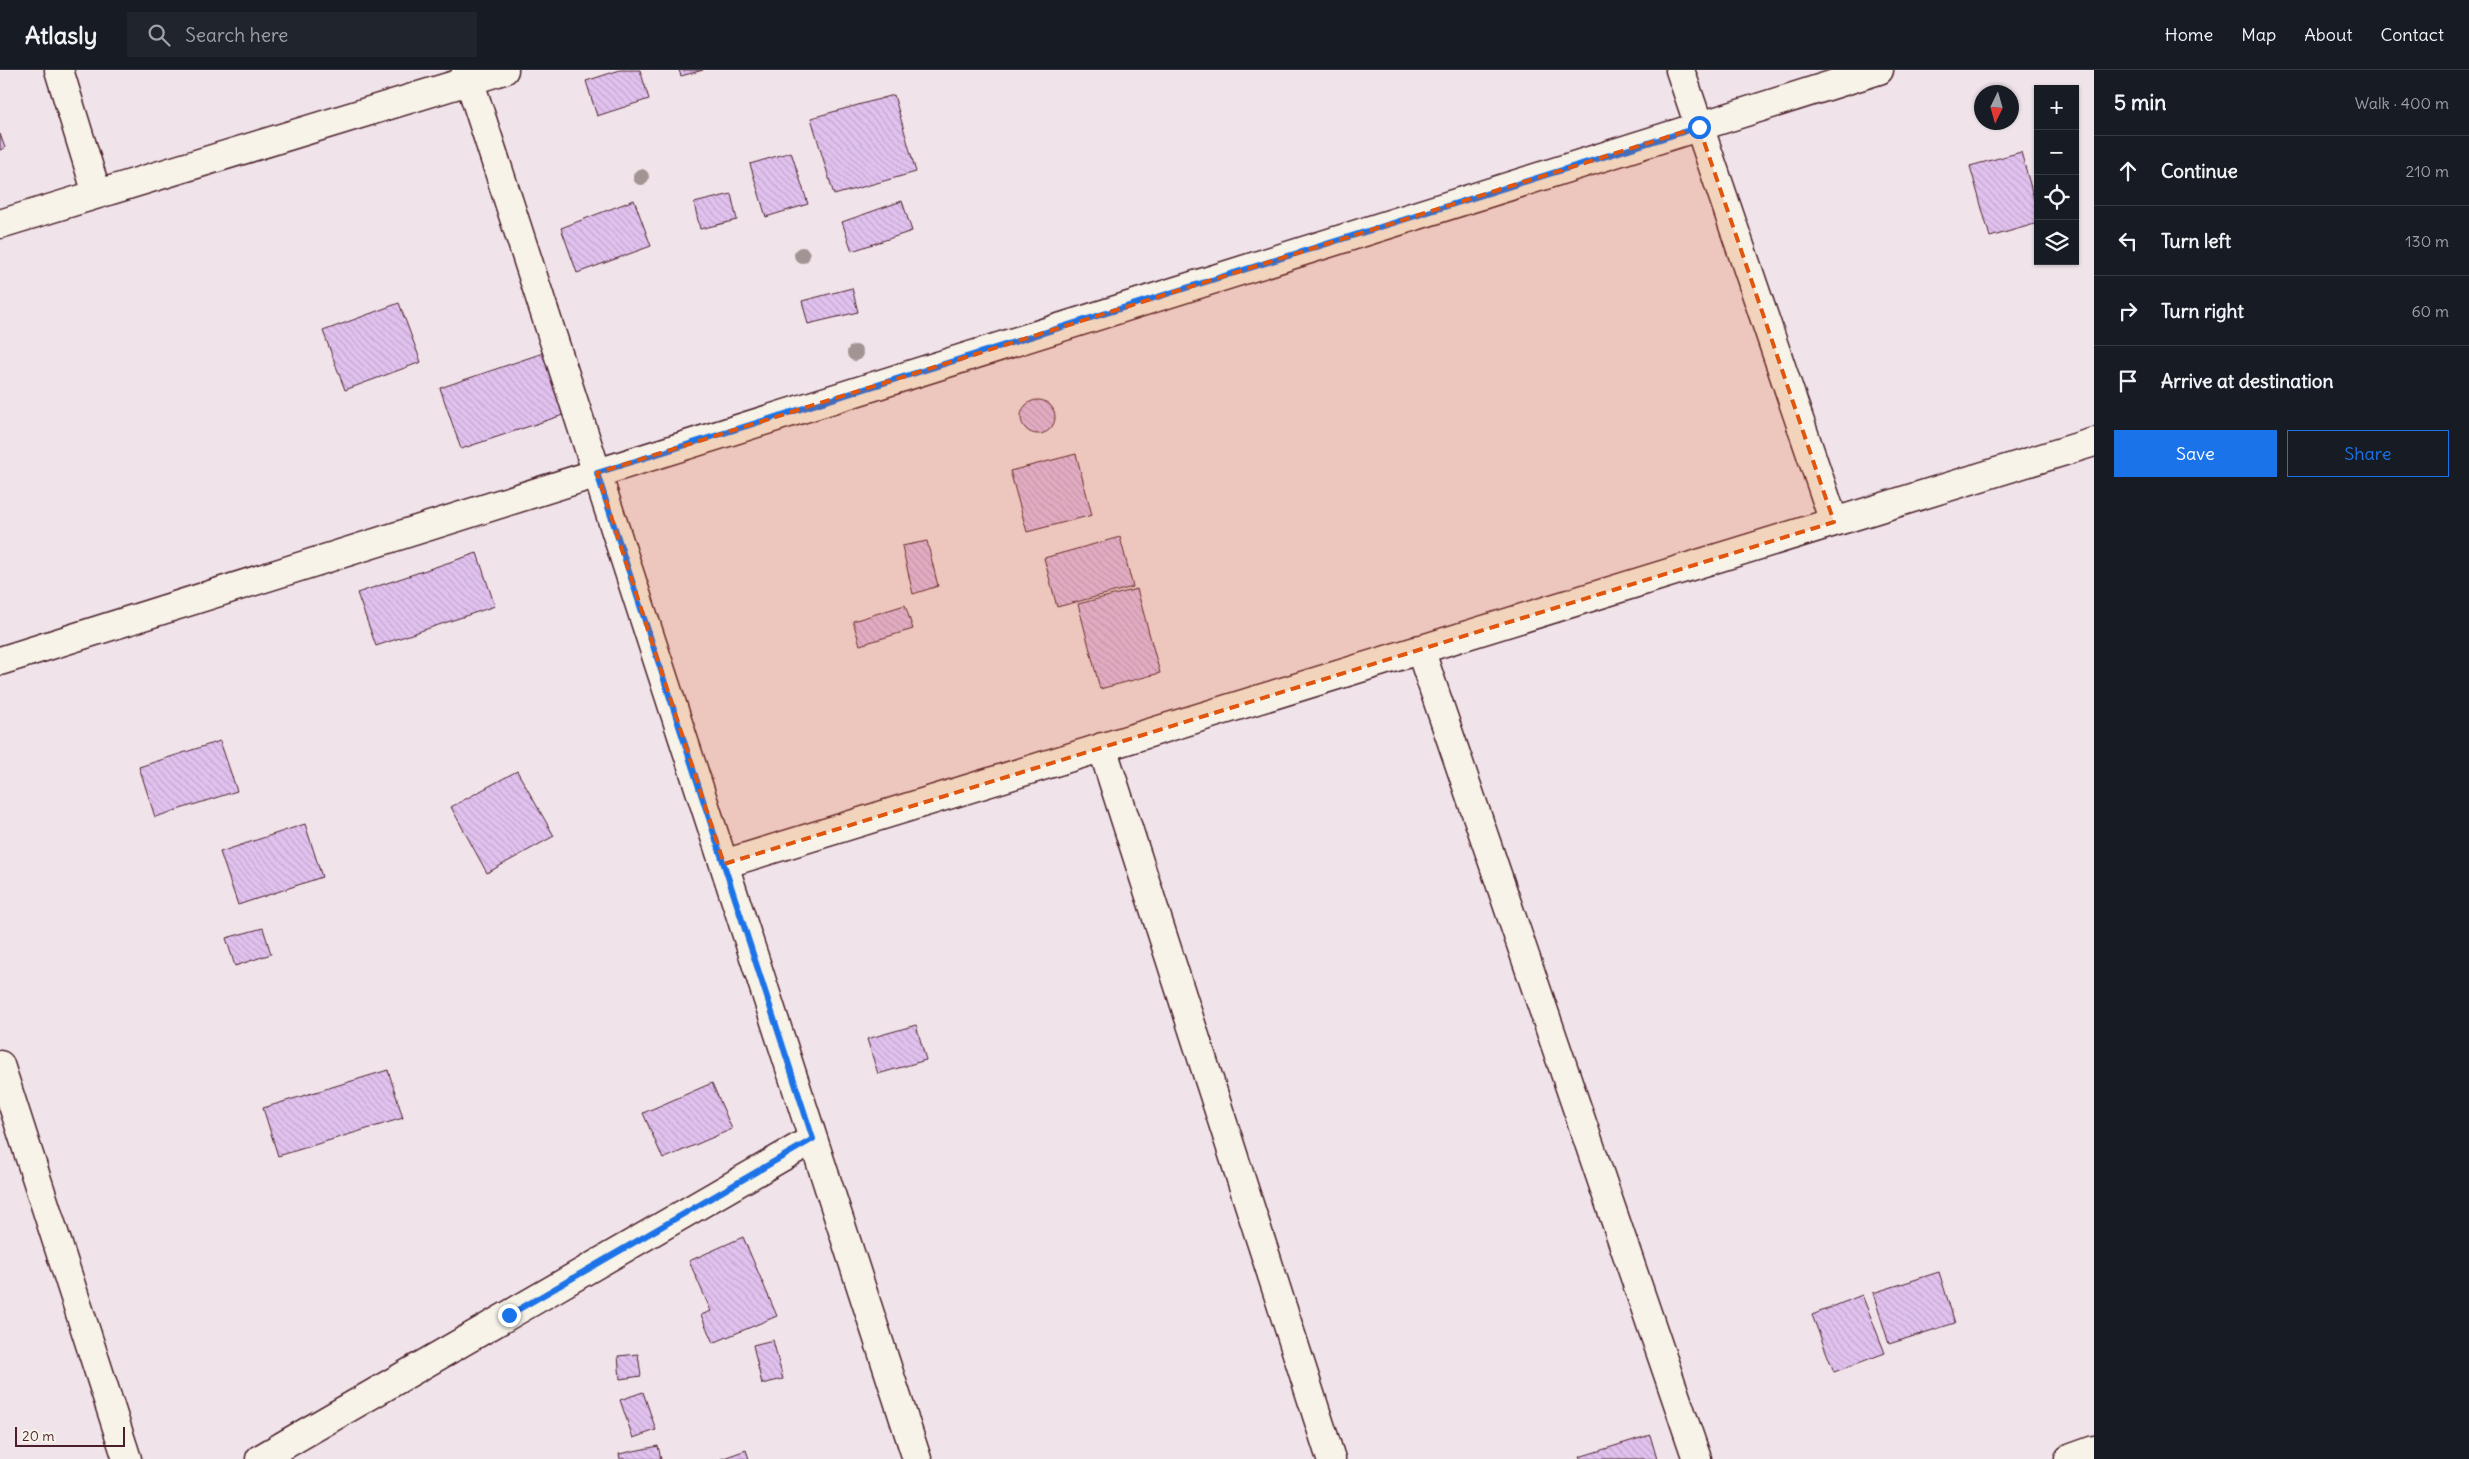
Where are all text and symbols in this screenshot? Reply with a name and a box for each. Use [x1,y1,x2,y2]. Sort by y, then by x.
search box [127,12,477,57]
text: Atlasly [25,20,97,50]
icon: search [145,21,173,49]
text: Search here [185,23,288,47]
text: Home [2165,23,2213,46]
text: Map [2241,23,2276,46]
text: About [2304,23,2352,46]
text: Contact [2380,23,2444,46]
north arrow [1974,85,2019,130]
map controls [2034,85,2079,265]
button: + [2034,85,2079,130]
text: 5 min [2114,89,2166,116]
text: Walk · 400 m [2355,93,2449,113]
route start [1688,116,1711,139]
button: − [2034,130,2079,175]
icon: ahead [2114,157,2142,185]
text: Continue [2161,159,2238,183]
text: 210 m [2406,161,2449,181]
button: locate [2034,175,2079,220]
button: layers [2034,220,2079,265]
icon: left [2114,227,2142,255]
text: Turn left [2161,229,2231,253]
text: 130 m [2405,231,2449,251]
icon: right [2114,297,2142,325]
text: Turn right [2161,299,2244,323]
text: 60 m [2411,301,2449,321]
icon: arrive [2114,367,2142,395]
text: Arrive at destination [2161,369,2334,393]
button: Save [2114,430,2277,477]
button: Share [2287,430,2449,477]
route end [498,1304,521,1327]
scale bar [15,1424,125,1447]
text: 20 m [22,1427,55,1445]

